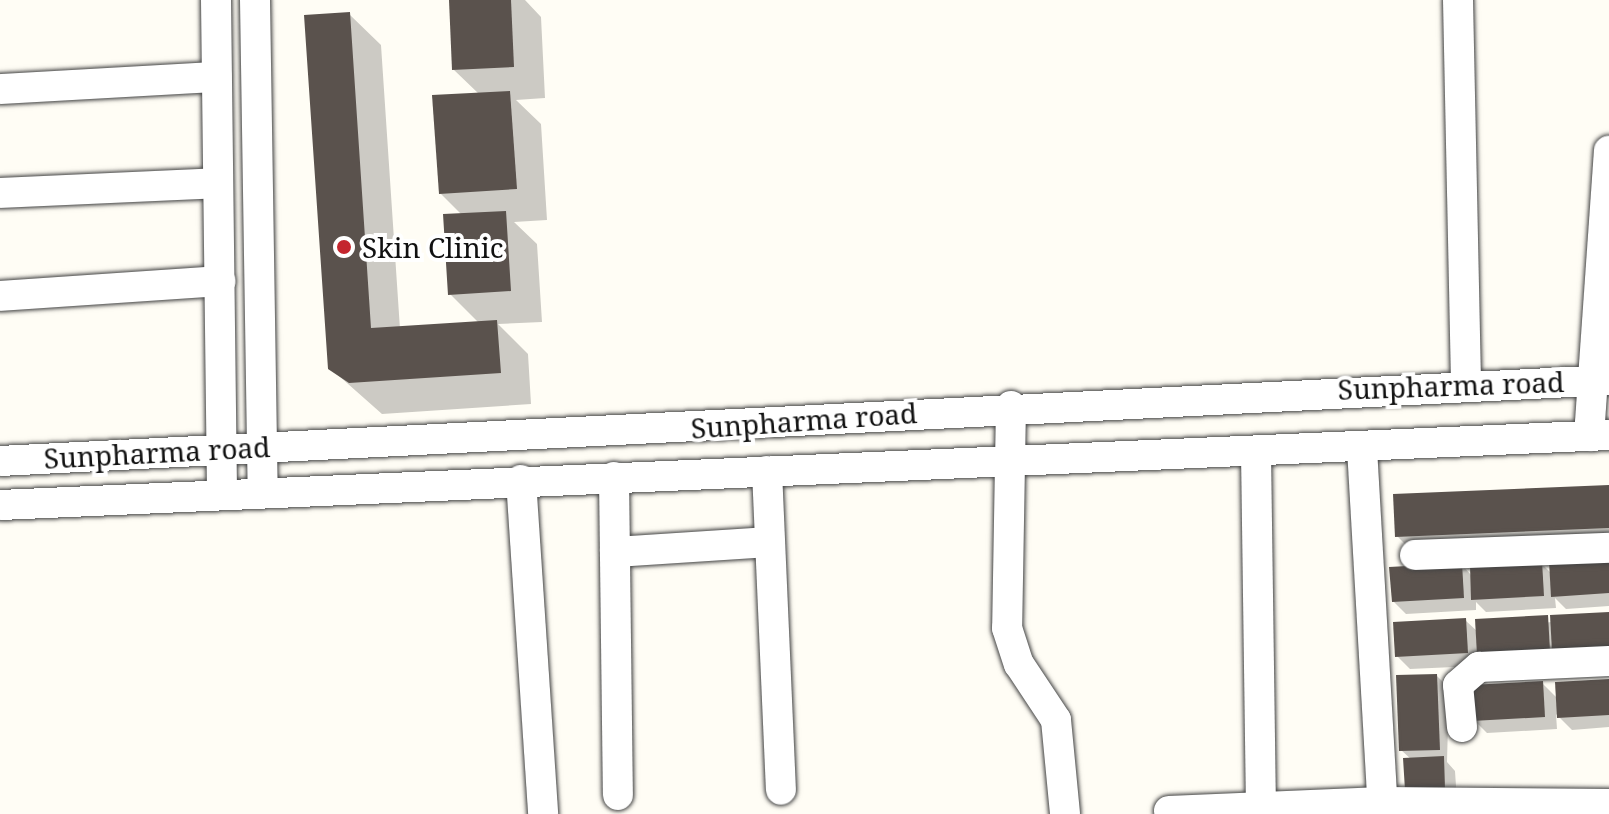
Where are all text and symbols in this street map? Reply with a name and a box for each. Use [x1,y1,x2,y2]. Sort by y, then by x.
place label: Skin Clinic [362,230,504,264]
marker: Skin Clinic [333,236,355,258]
street label: Sunpharma road [1337,364,1565,406]
street label: Sunpharma road [690,395,918,445]
street label: Sunpharma road [43,429,271,475]

